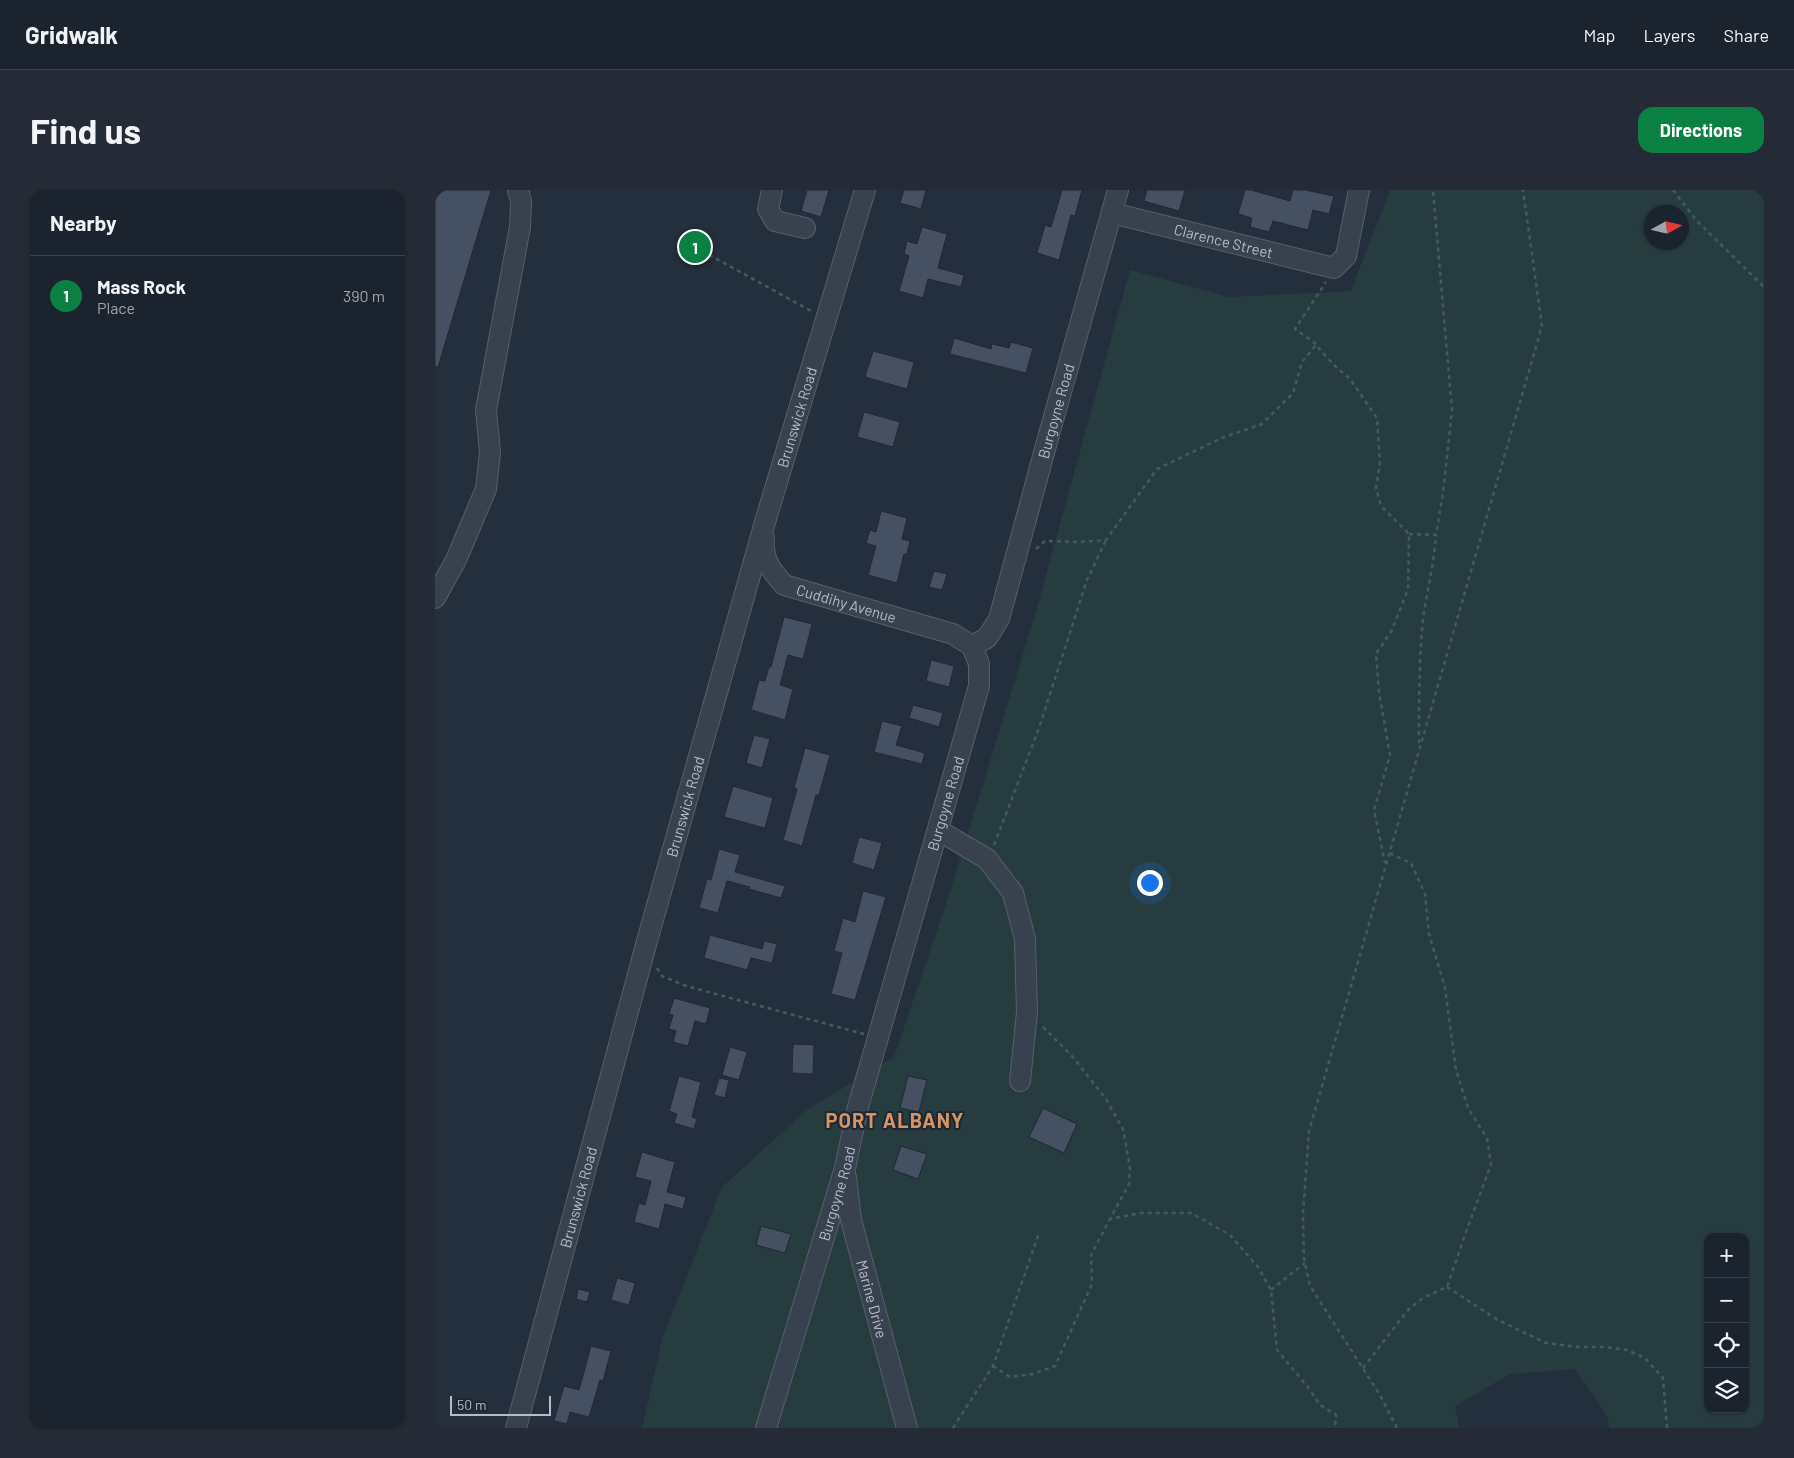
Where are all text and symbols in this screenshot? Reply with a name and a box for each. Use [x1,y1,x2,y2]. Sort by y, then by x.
text: Gridwalk [25,20,118,49]
text: Map [1583,24,1615,46]
text: Layers [1643,24,1696,46]
text: Share [1724,24,1769,46]
button: Directions [1638,107,1764,153]
text: Find us [30,109,141,151]
north arrow [1644,205,1689,250]
text: Nearby [50,210,116,235]
street label: Clarence Street [1172,220,1275,262]
pin: 1 [679,228,711,266]
text: Mass Rock [97,275,186,298]
text: 1 [63,286,69,305]
text: 390 m [343,286,385,305]
text: Place [97,298,135,317]
street label: Burgoyne Road [1034,362,1078,460]
street label: Brunswick Road [773,365,820,470]
street label: Cuddihy Avenue [795,580,898,626]
street label: Brunswick Road [662,754,708,859]
street label: Burgoyne Road [923,754,967,853]
your location [1137,870,1163,896]
district label: PORT ALBANY [826,1108,964,1132]
street label: Brunswick Road [556,1145,600,1250]
street label: Burgoyne Road [814,1145,858,1243]
map controls [1704,1233,1749,1413]
button: + [1704,1233,1749,1278]
street label: Marine Drive [853,1258,891,1340]
button: − [1704,1278,1749,1323]
button: locate [1704,1323,1749,1368]
button: layers [1704,1368,1749,1413]
scale bar [450,1393,551,1416]
text: 50 m [457,1396,486,1413]

